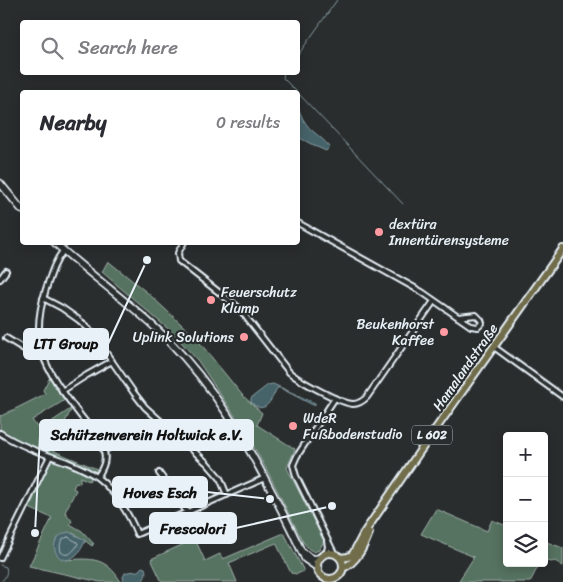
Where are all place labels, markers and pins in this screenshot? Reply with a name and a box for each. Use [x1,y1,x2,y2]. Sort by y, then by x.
place label: dextüra Innentürensysteme [388,212,509,253]
marker: dextüra Innentürensysteme [373,226,385,238]
place label: Feuerschutz Klump [221,280,297,321]
marker: Feuerschutz Klump [205,294,217,306]
place label: Beukenhorst Kaffee [356,312,435,353]
place label: Uplink Solutions [133,325,235,350]
marker: Beukenhorst Kaffee [438,326,450,338]
callout: LTT Group [24,329,108,359]
marker: Uplink Solutions [238,331,250,343]
place label: WdeR Fußbodenstudio [303,406,403,447]
callout: Schützenverein Holtwick e.V. [40,420,253,450]
marker: WdeR Fußbodenstudio [287,420,299,432]
callout: Hoves Esch [113,477,207,507]
callout: Frescolori [150,513,236,543]

